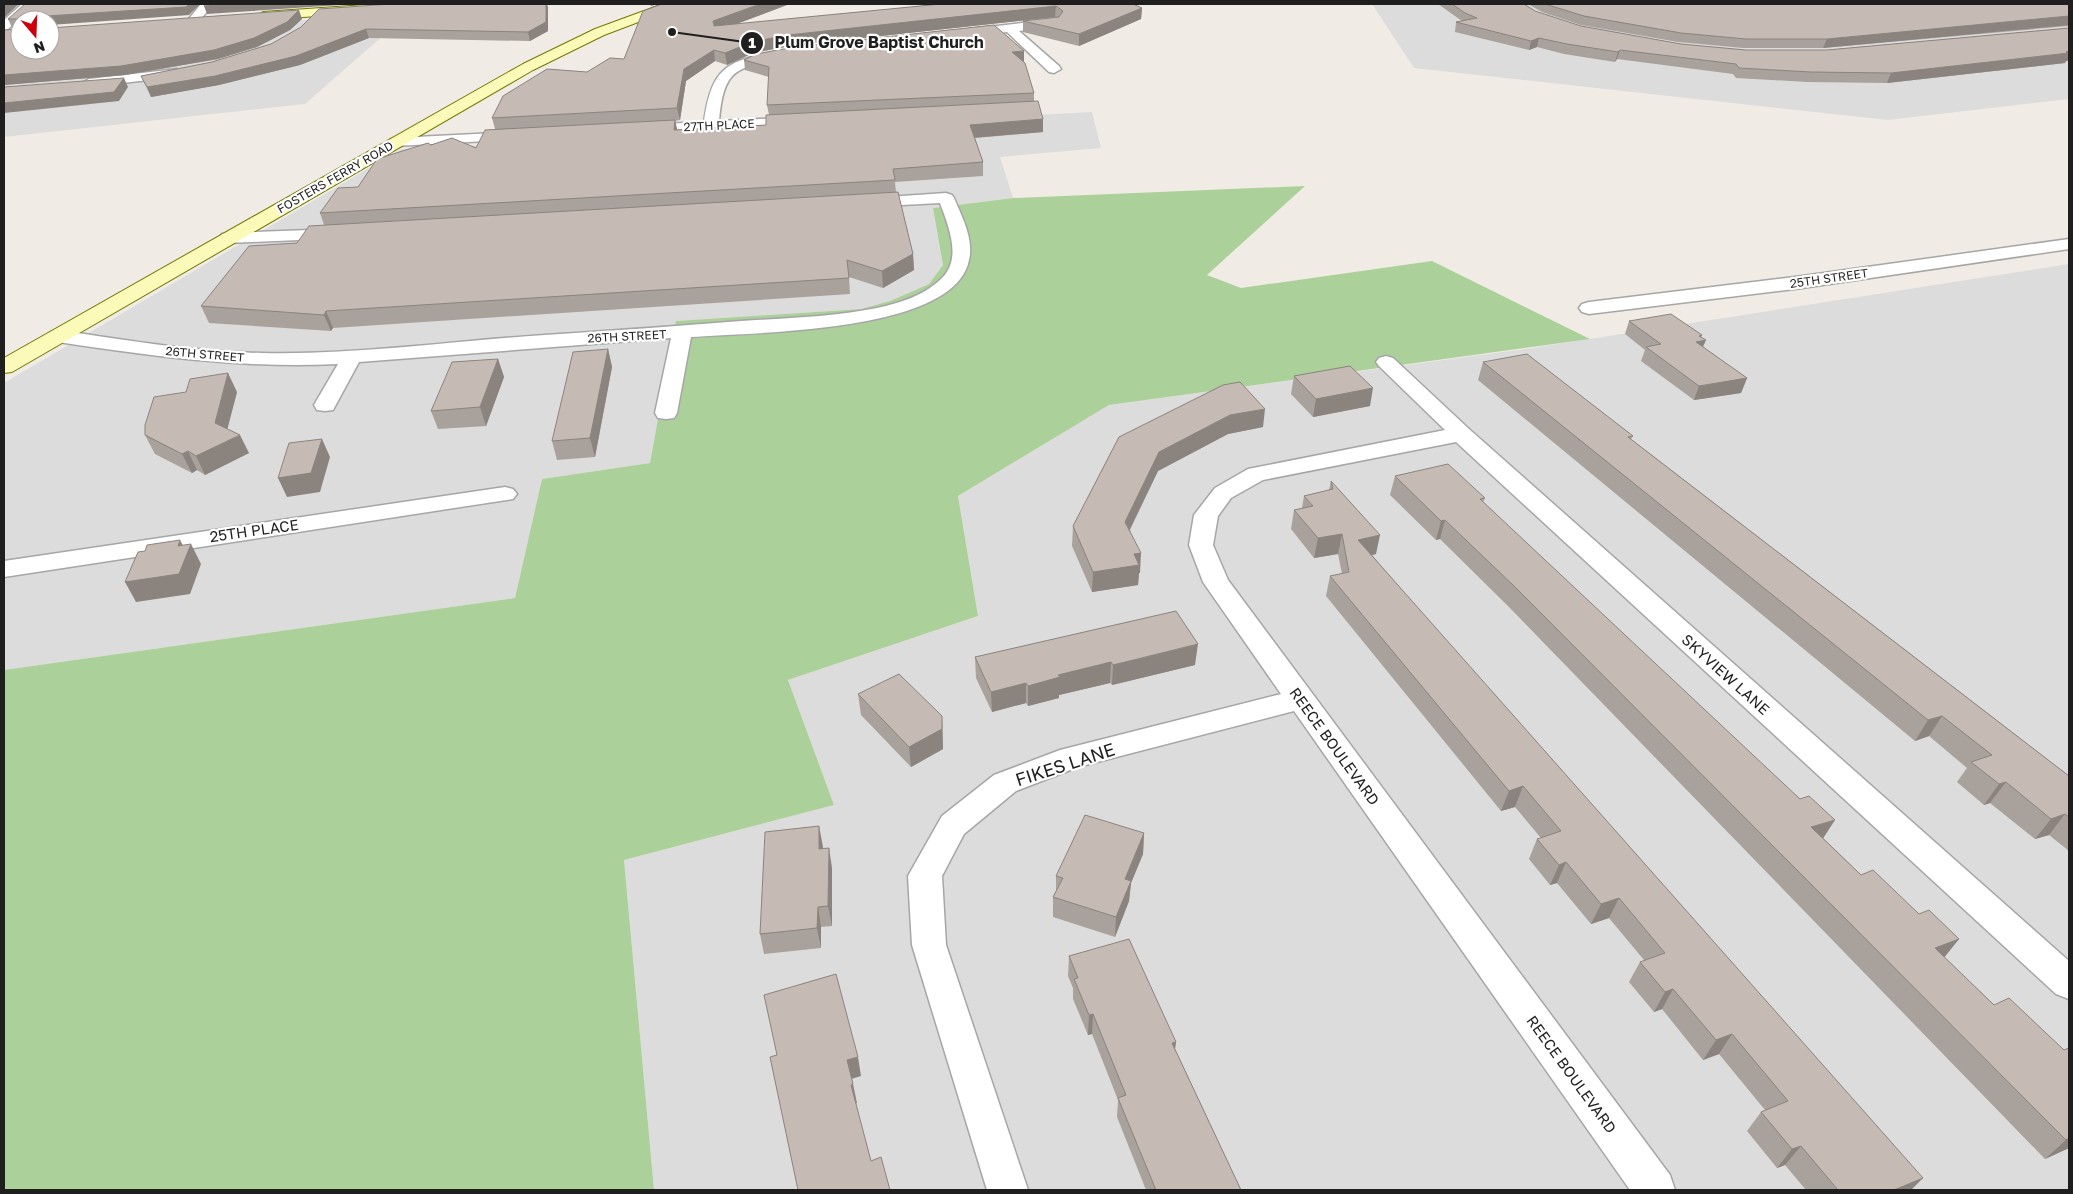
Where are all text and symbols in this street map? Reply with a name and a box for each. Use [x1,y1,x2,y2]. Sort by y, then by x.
north arrow [10,10,60,60]
callout: Plum Grove Baptist Church [739,27,993,58]
text: Plum Grove Baptist Church [774,32,984,52]
text: 1 [748,33,756,51]
text: N [32,38,47,58]
street label: 27TH PLACE [683,116,755,134]
street label: FOSTERS FERRY ROAD [274,138,396,216]
street label: 25TH STREET [1789,265,1870,291]
street label: 26TH STREET [587,326,667,346]
street label: 26TH STREET [165,343,246,365]
street label: 25TH PLACE [208,515,300,545]
street label: SKYVIEW LANE [1678,630,1774,718]
street label: REECE BOULEVARD [1286,684,1384,808]
street label: FIKES LANE [1012,738,1118,790]
street label: REECE BOULEVARD [1523,1012,1621,1136]

